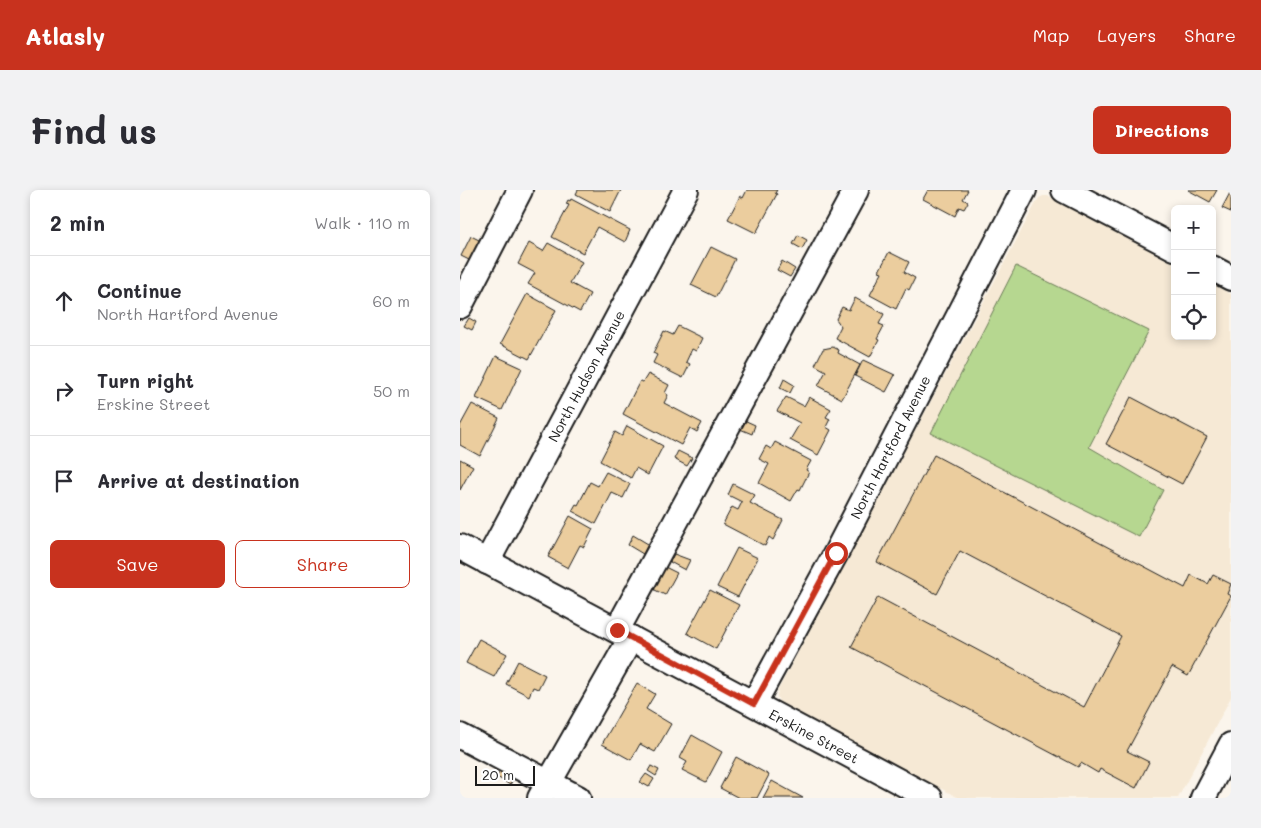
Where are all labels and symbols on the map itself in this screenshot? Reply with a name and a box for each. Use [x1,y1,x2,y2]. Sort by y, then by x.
street label: North Hudson Avenue [543,307,629,445]
street label: North Hartford Avenue [846,372,934,522]
route start [825,542,848,565]
route end [606,619,629,642]
street label: Erskine Street [766,704,862,768]
scale bar [475,763,535,786]

